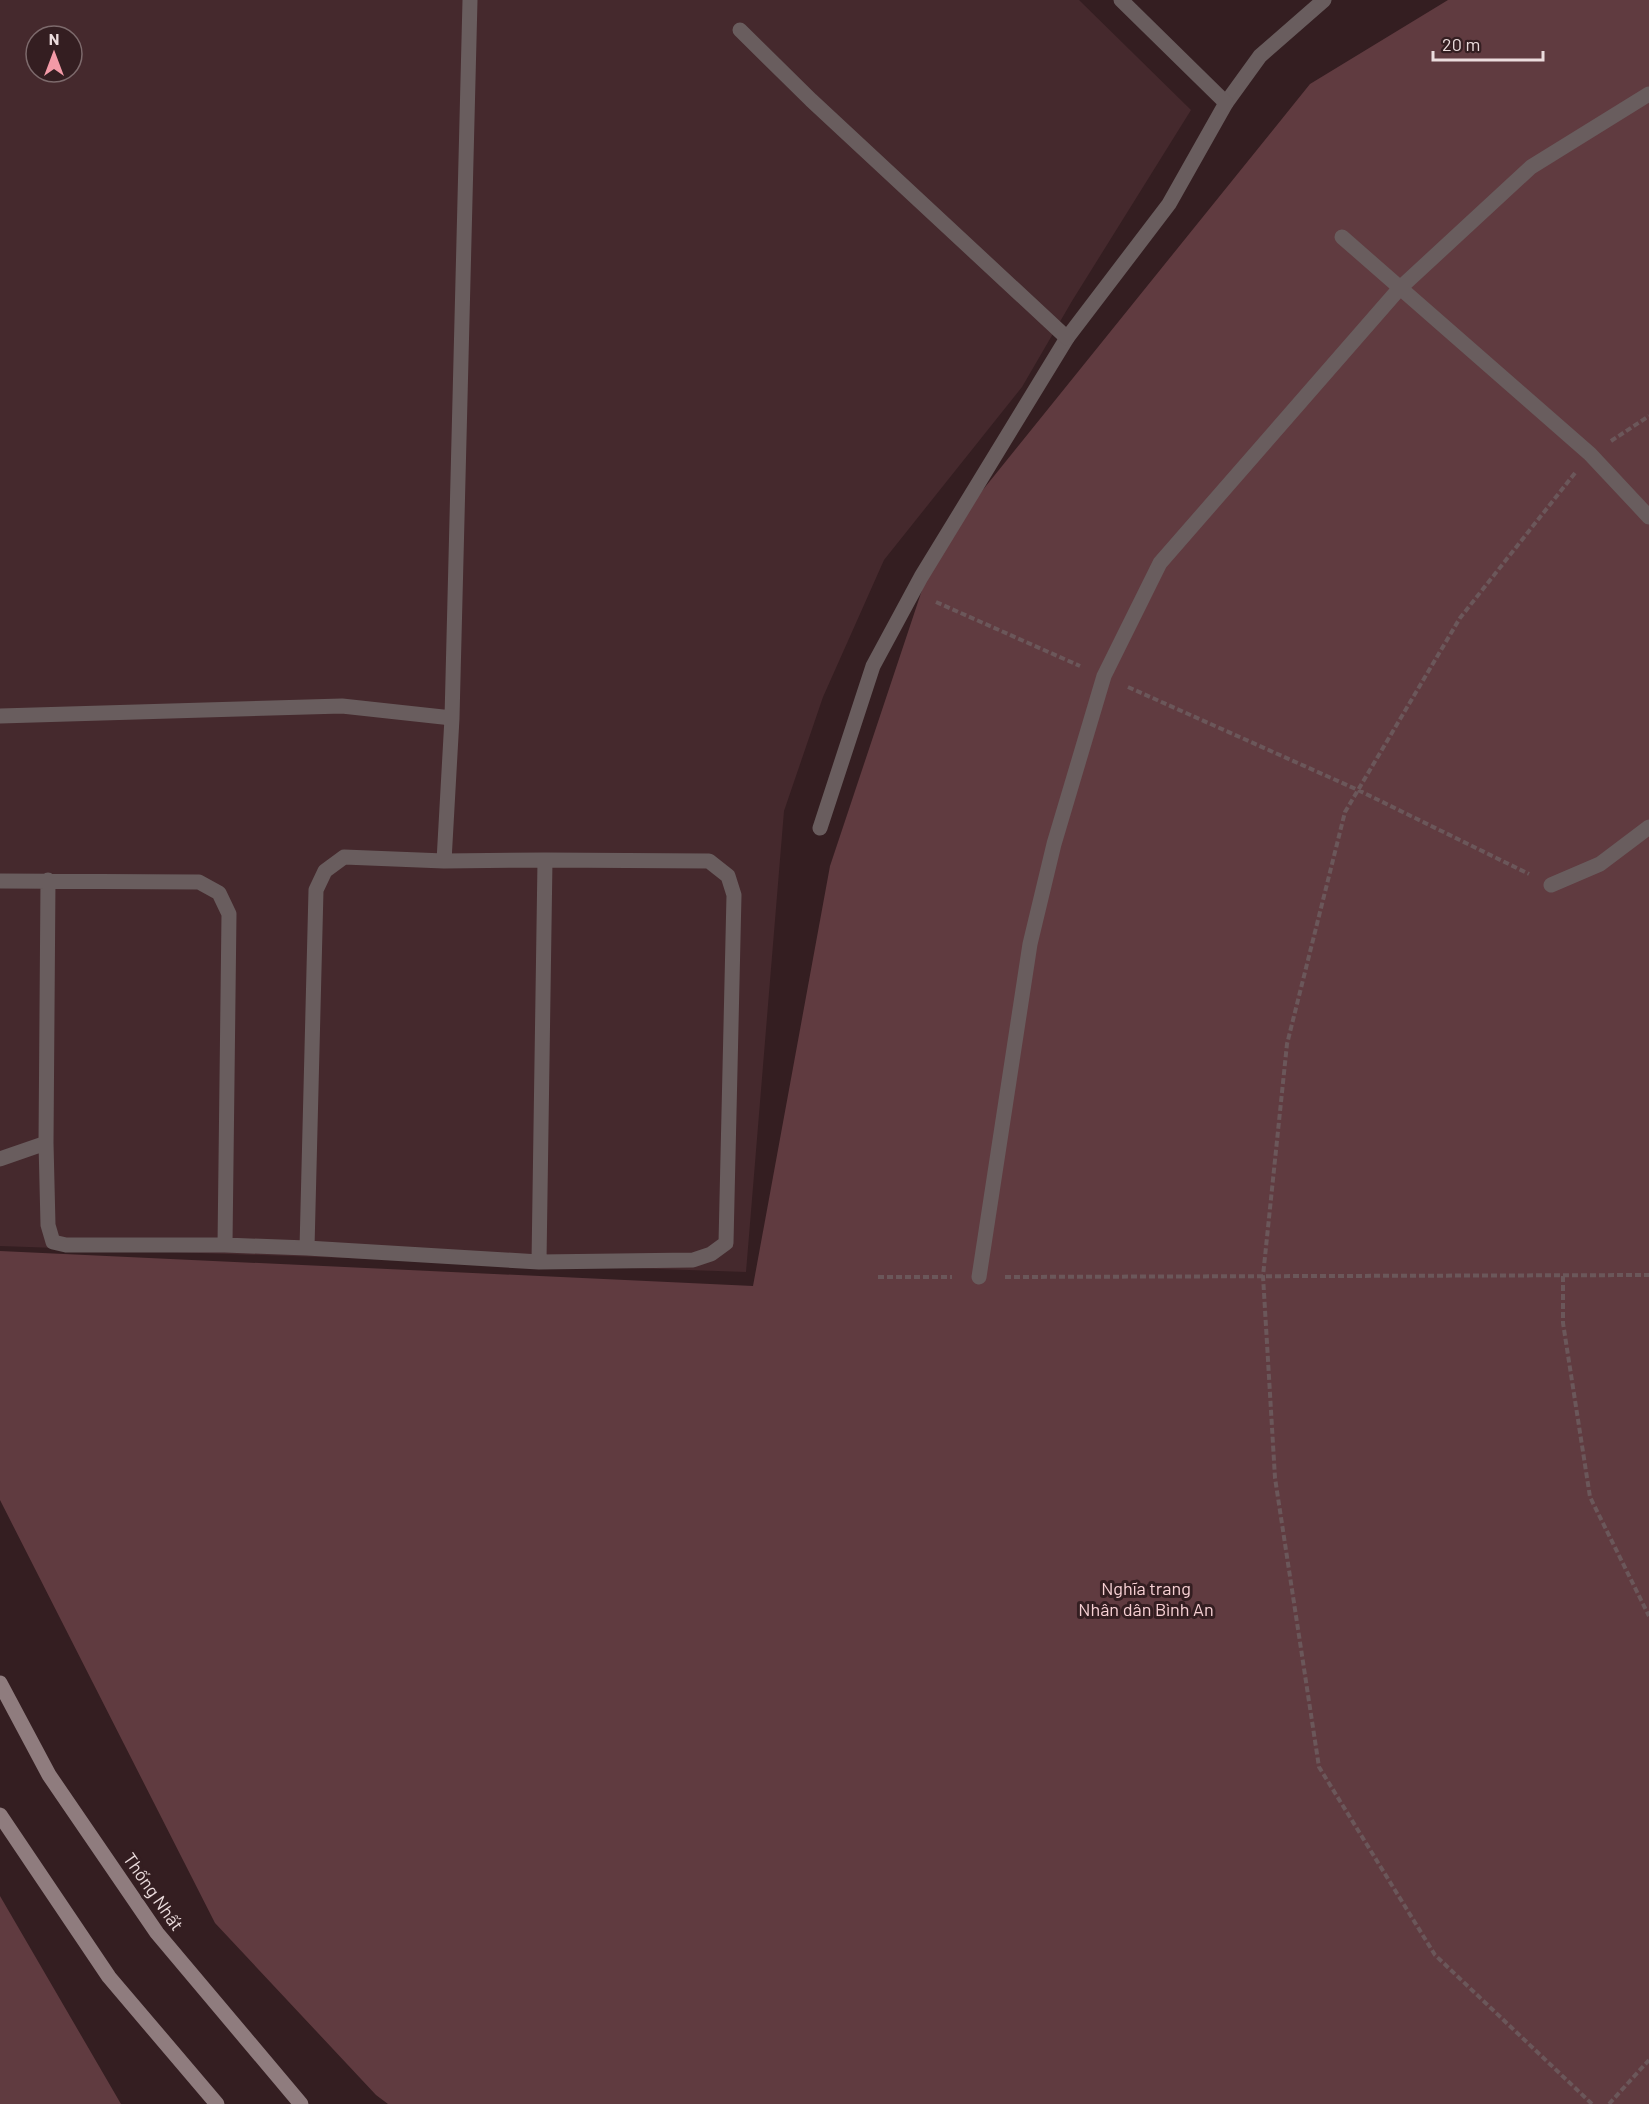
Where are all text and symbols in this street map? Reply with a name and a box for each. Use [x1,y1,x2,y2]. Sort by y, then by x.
north arrow [24,24,84,84]
scale bar [1433,24,1542,62]
text: N [49,29,59,48]
text: 20 m [1442,33,1480,55]
park label: Nghĩa trang Nhân dân Bình An [1078,1577,1214,1620]
street label: Thống Nhất [119,1848,189,1935]

